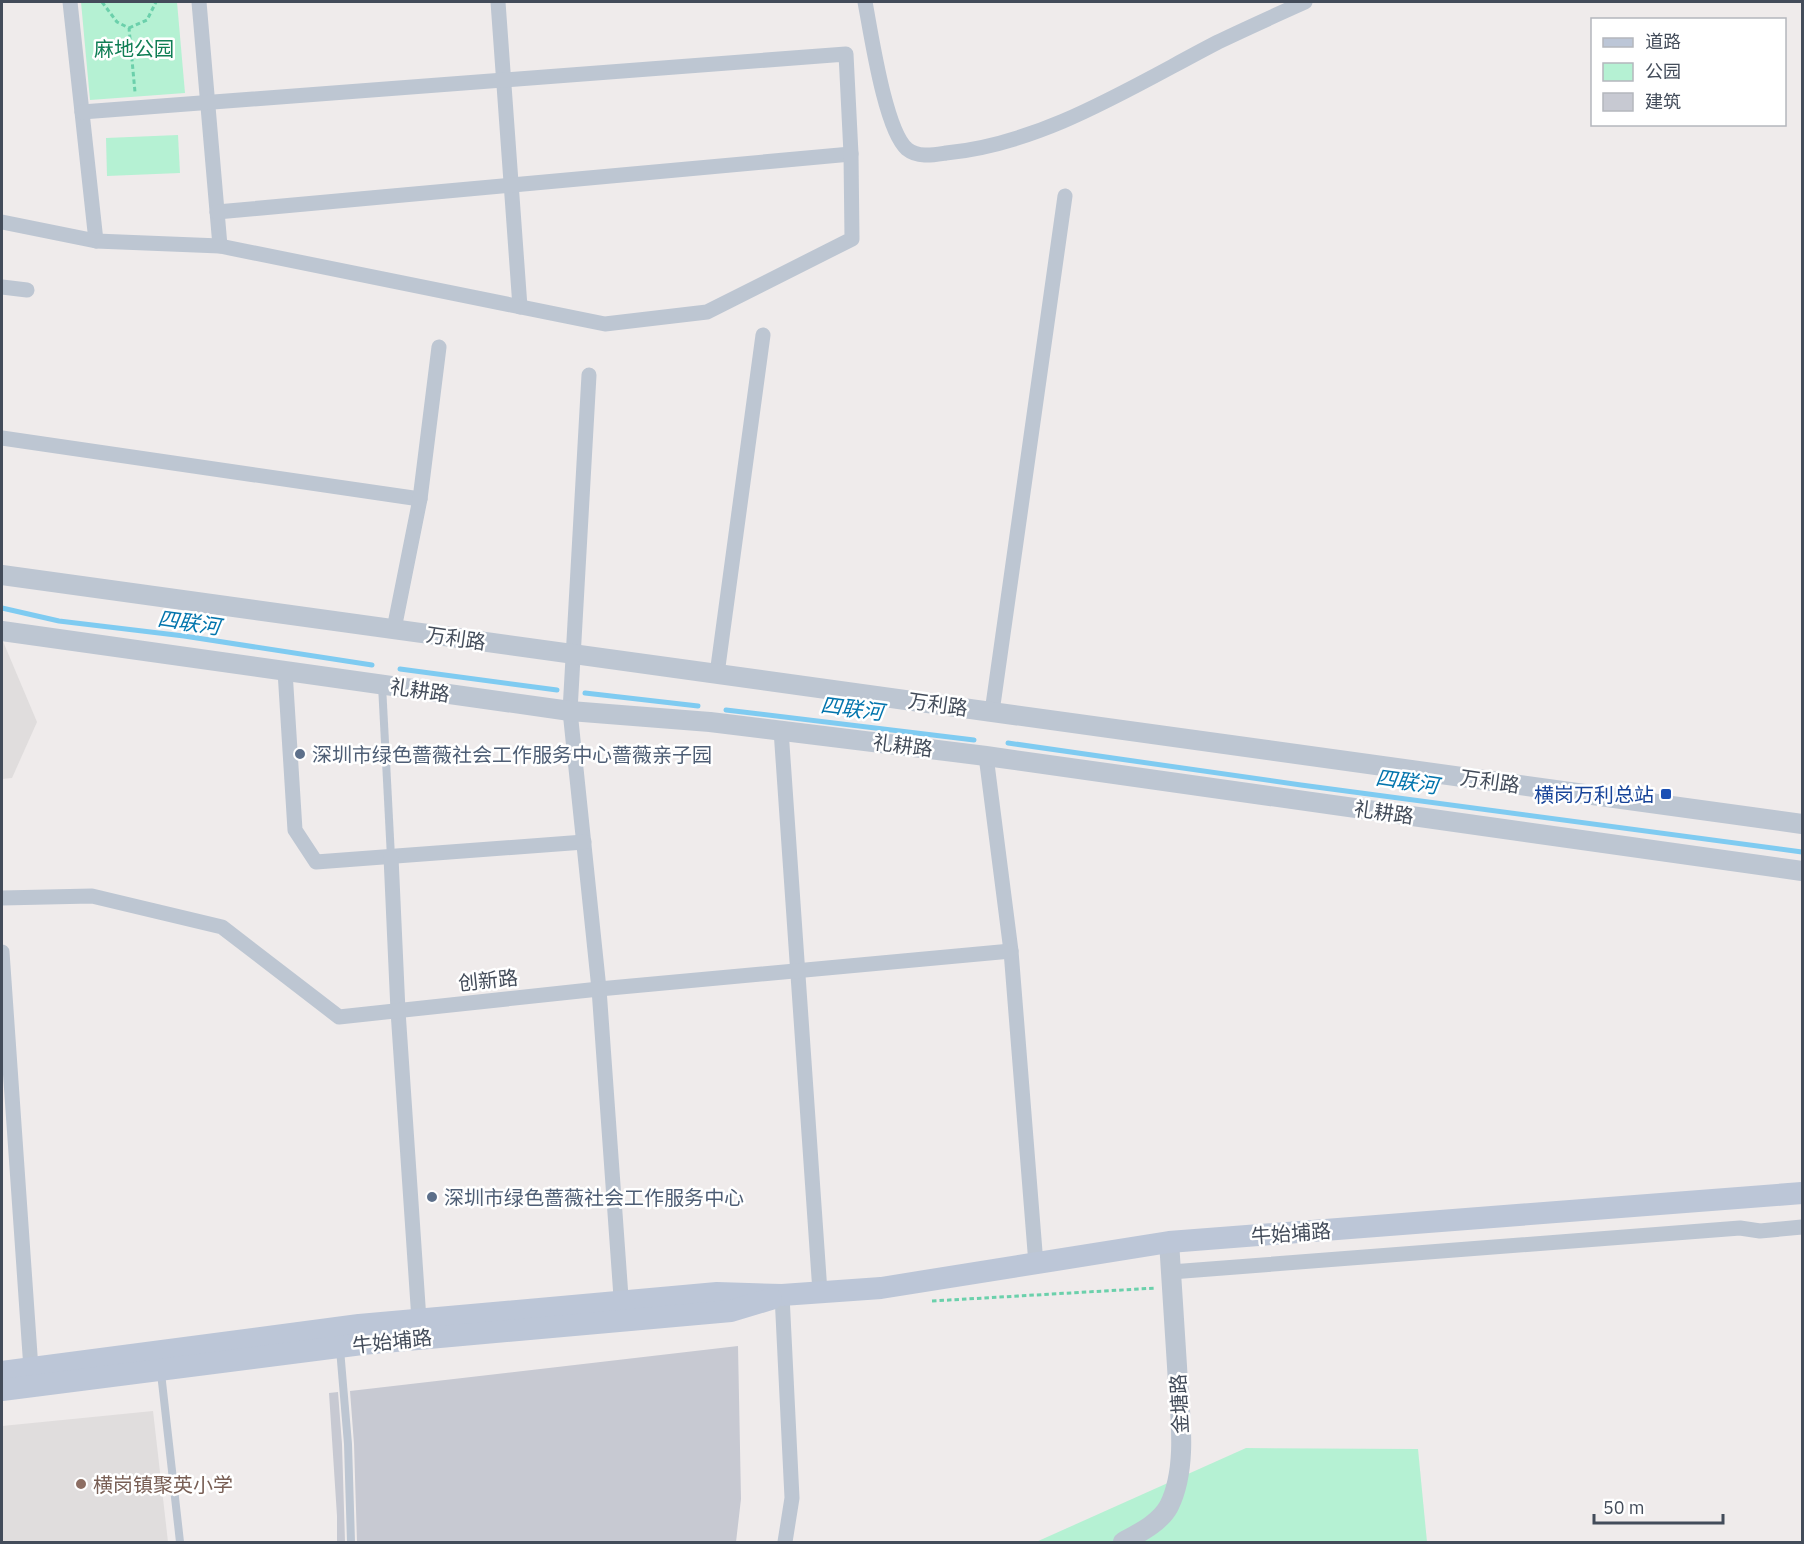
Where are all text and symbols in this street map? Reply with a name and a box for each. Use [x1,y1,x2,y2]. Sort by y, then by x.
legend [1591,18,1786,126]
text: 道路 [1645,30,1681,53]
park label: 麻地公园 [94,35,174,62]
text: 公园 [1645,60,1681,83]
text: 建筑 [1645,90,1681,113]
water label: 四联河 [156,604,226,641]
street label: 万利路 [424,620,488,656]
street label: 礼耕路 [388,672,452,708]
street label: 万利路 [906,686,970,722]
water label: 四联河 [819,690,889,726]
street label: 礼耕路 [872,728,934,762]
place label: 深圳市绿色蔷薇社会工作服务中心蔷薇亲子园 [312,741,712,768]
marker: 深圳市绿色蔷薇社会工作服务中心蔷薇亲子园 [293,747,307,761]
water label: 四联河 [1374,763,1444,800]
street label: 万利路 [1458,763,1522,799]
place label: 横岗万利总站 [1534,781,1654,808]
marker: 横岗万利总站 [1659,787,1673,801]
street label: 礼耕路 [1352,794,1416,830]
street label: 创新路 [457,963,519,997]
place label: 深圳市绿色蔷薇社会工作服务中心 [444,1184,744,1211]
marker: 深圳市绿色蔷薇社会工作服务中心 [425,1190,439,1204]
street label: 牛始埔路 [1250,1217,1332,1249]
street label: 牛始埔路 [351,1323,433,1359]
street label: 金塘路 [1164,1373,1194,1435]
place label: 横岗镇聚英小学 [93,1471,233,1498]
marker: 横岗镇聚英小学 [74,1477,88,1491]
scale bar [1594,1487,1723,1525]
text: 50 m [1603,1496,1645,1519]

